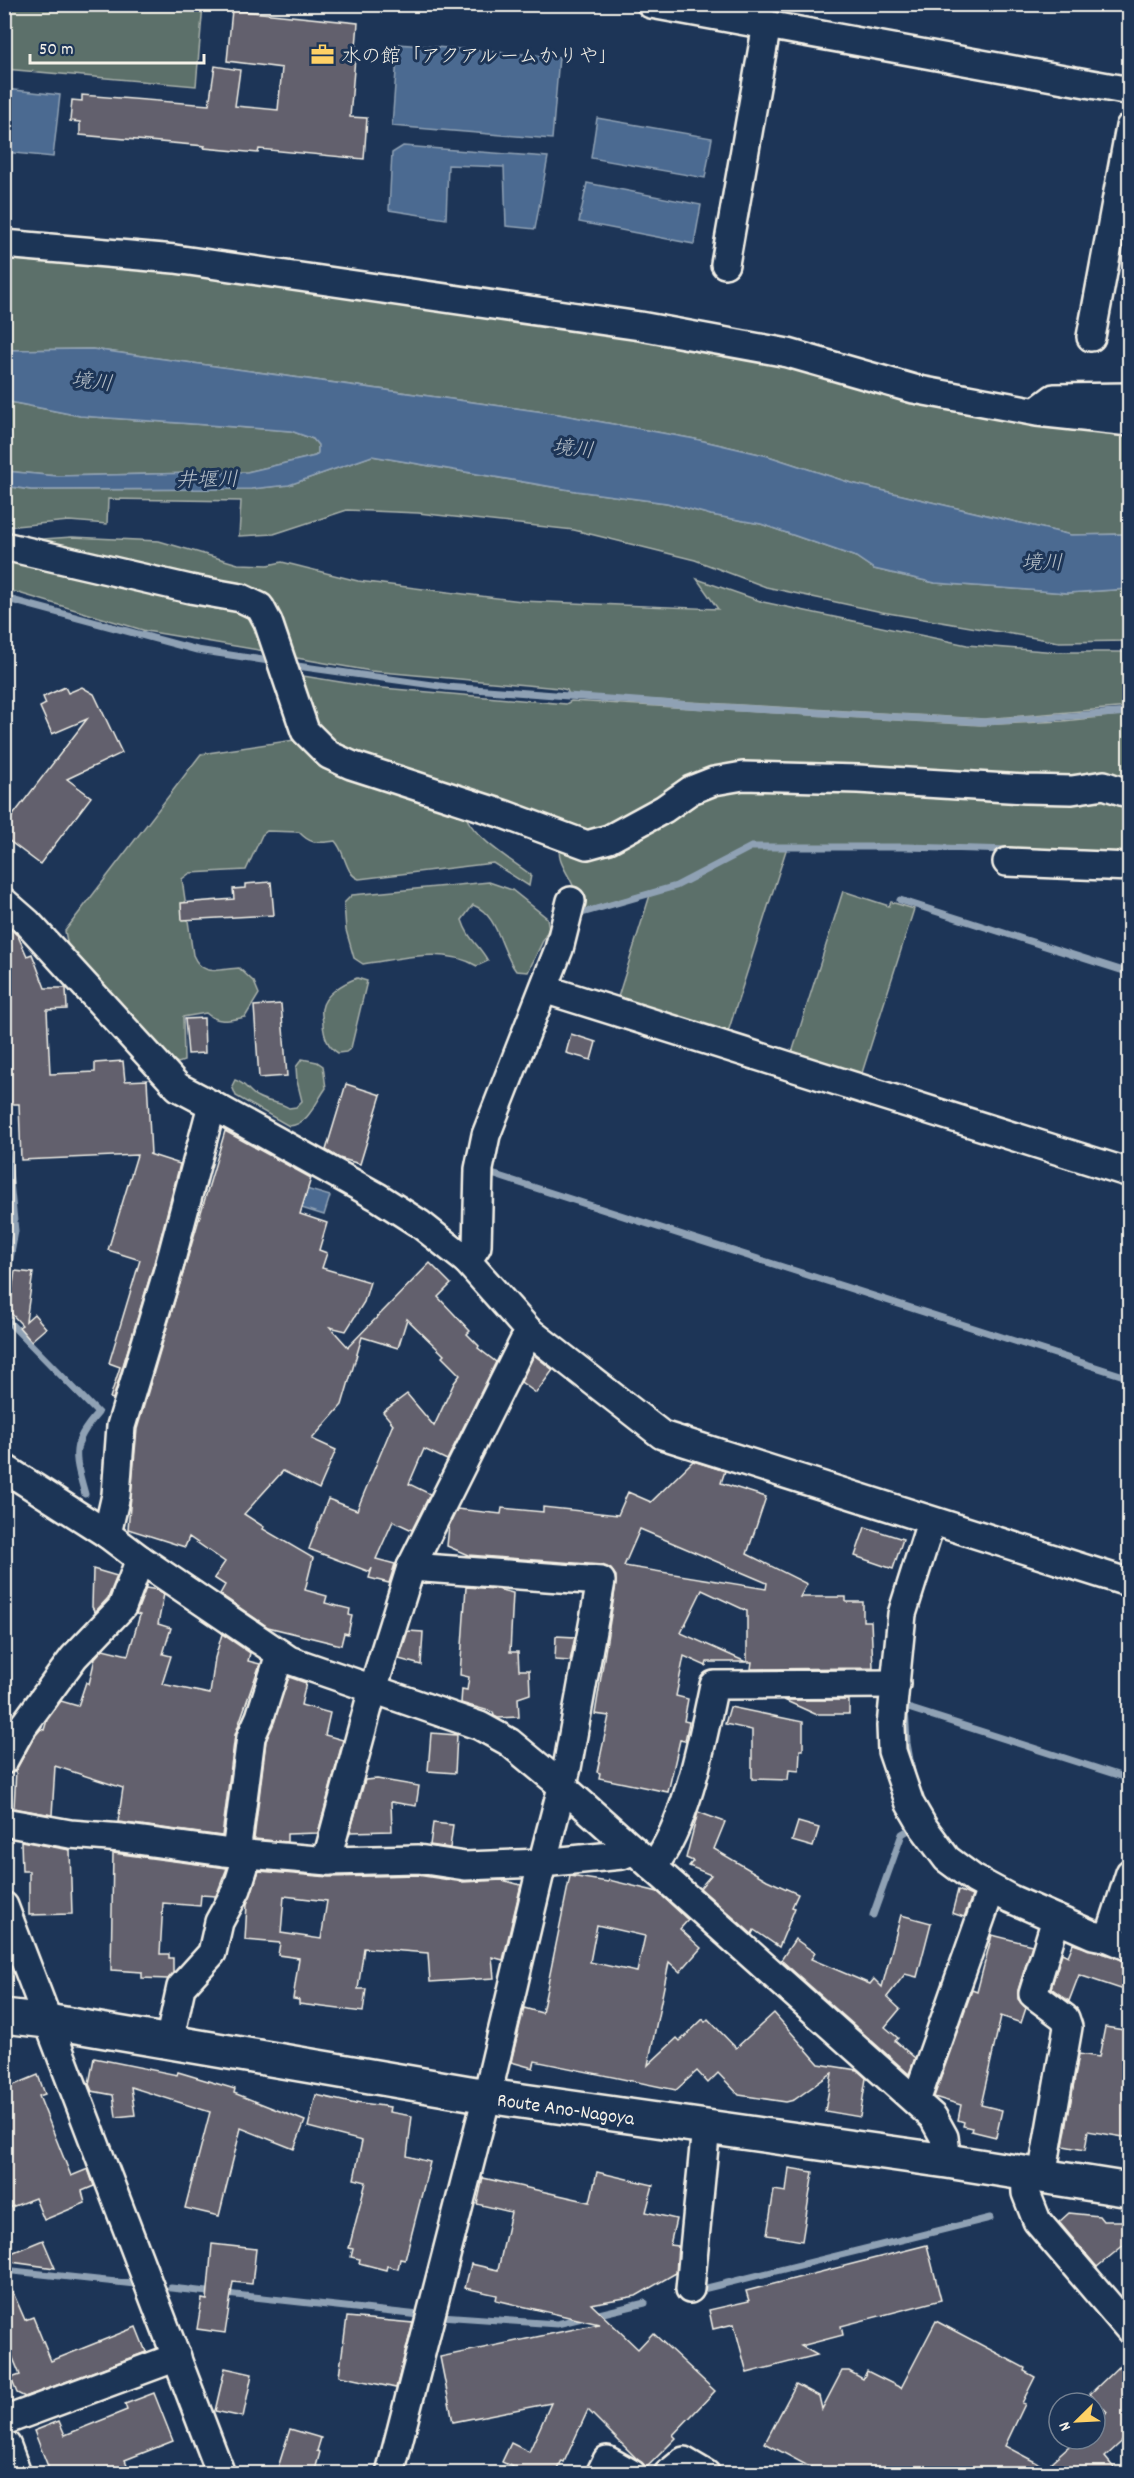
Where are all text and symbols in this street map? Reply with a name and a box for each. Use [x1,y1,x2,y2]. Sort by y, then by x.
scale bar [30,27,204,65]
text: 50 m [39,38,74,63]
office icon: 水の館「アクアルームかりや」 [310,42,336,68]
place label: 水の館「アクアルームかりや」 [341,44,619,72]
water label: 境川 [69,367,114,401]
water label: 境川 [550,434,595,468]
water label: 井堰川 [175,466,239,498]
water label: 境川 [1021,550,1063,580]
street label: Route Ano-Nagoya [495,2087,637,2135]
north arrow [1047,2391,1107,2451]
text: N [1053,2418,1078,2434]

